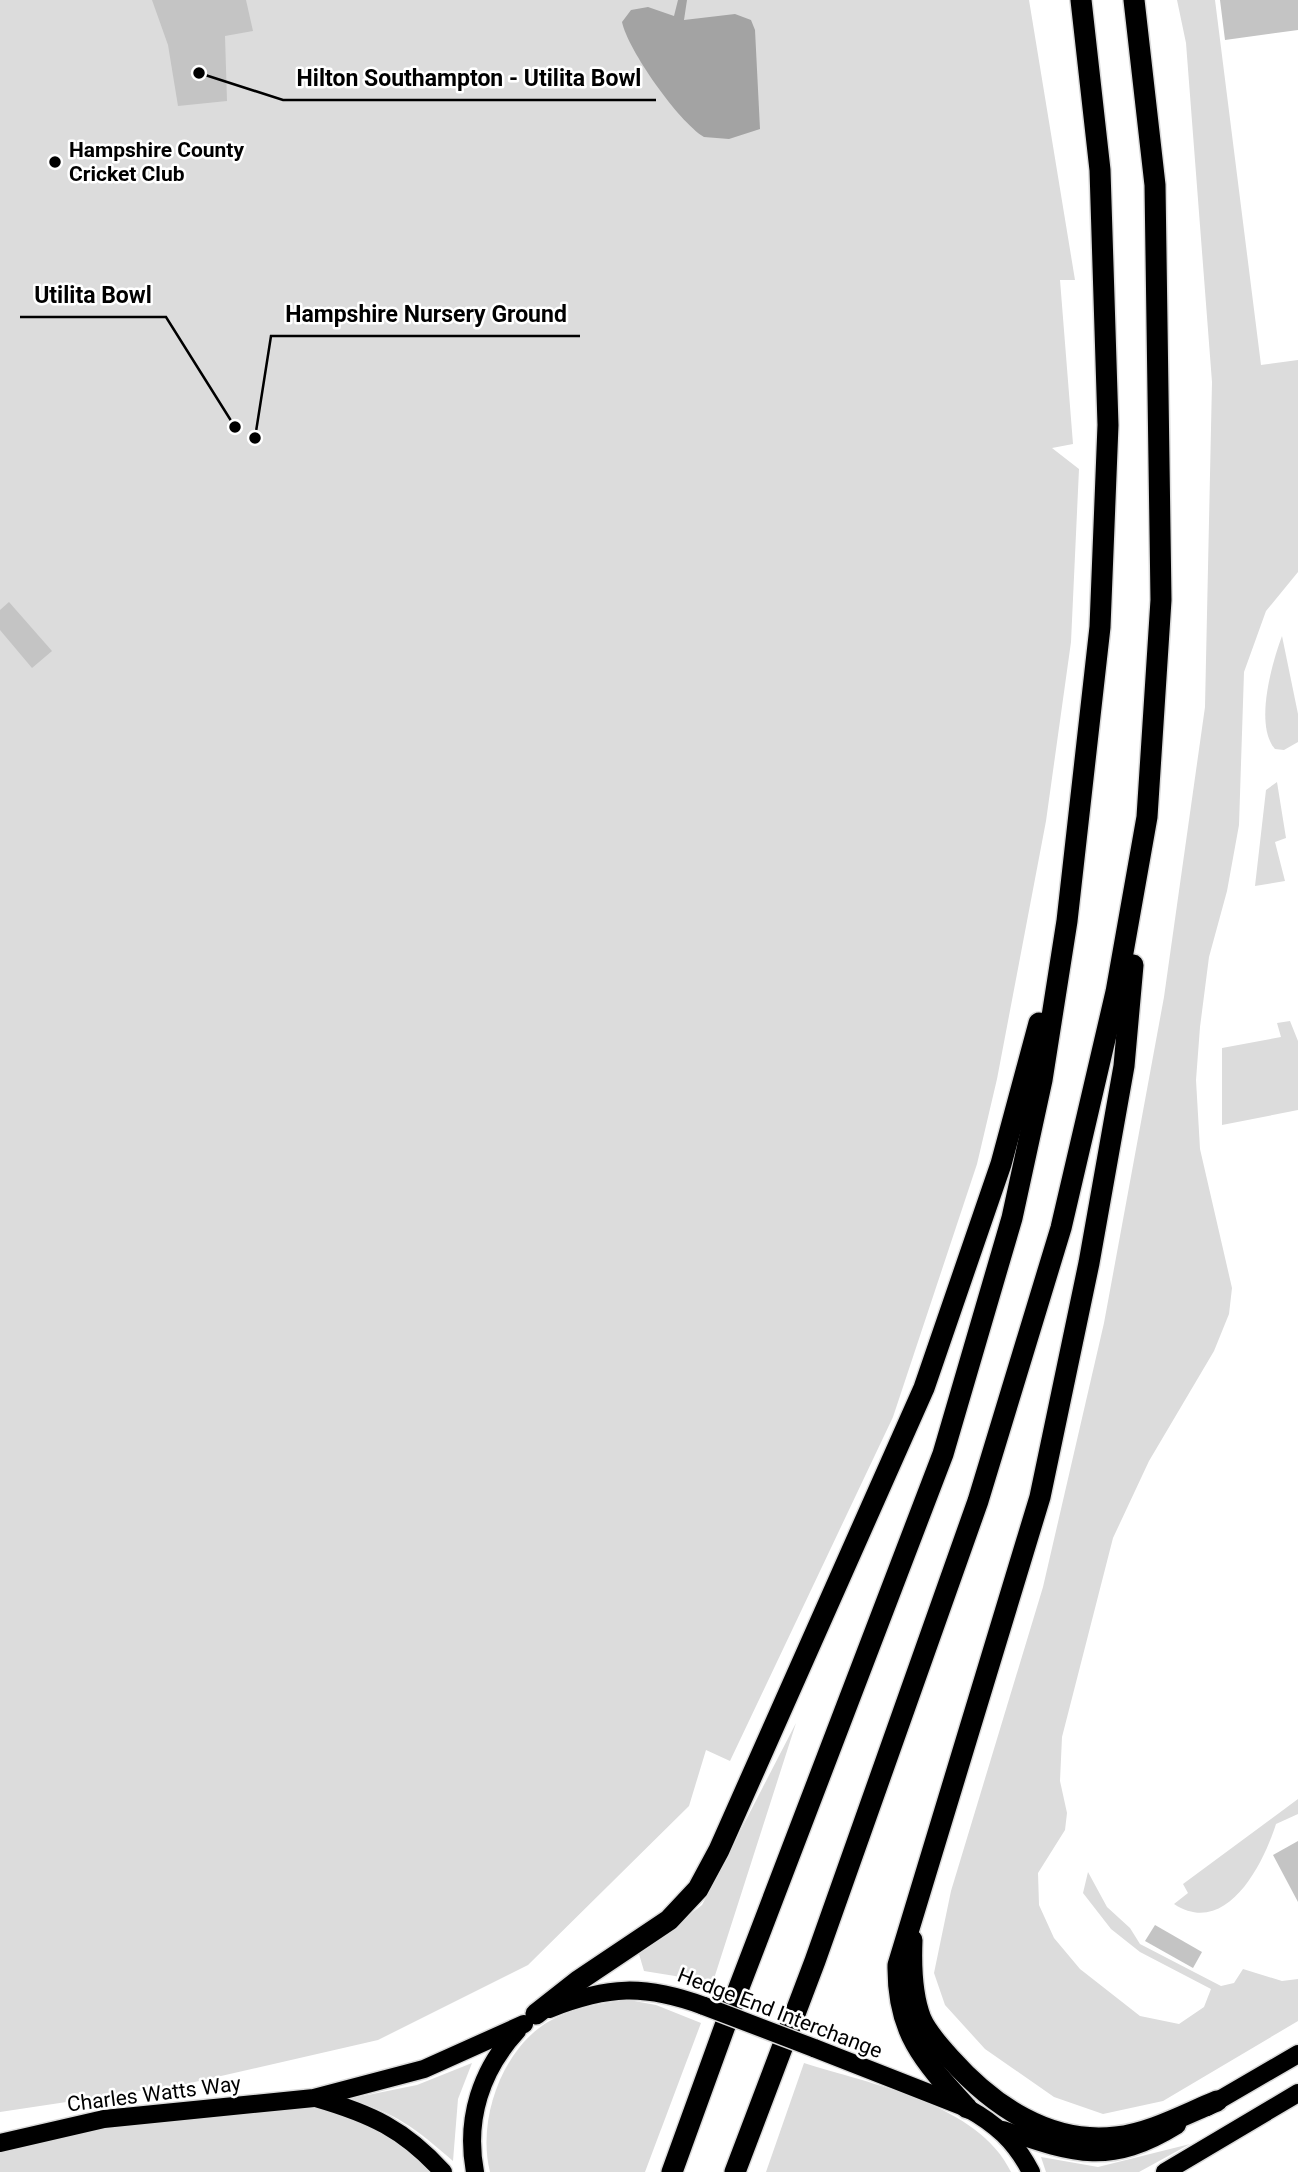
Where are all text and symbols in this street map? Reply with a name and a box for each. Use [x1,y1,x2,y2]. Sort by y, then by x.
callout: Hilton Southampton - Utilita Bowl [283,56,656,100]
text: Hilton Southampton - Utilita Bowl [297,65,641,92]
place label: Hampshire County Cricket Club [69,138,244,186]
marker: Hampshire County Cricket Club [47,154,63,170]
callout: Utilita Bowl [20,273,166,317]
text: Utilita Bowl [34,282,152,309]
callout: Hampshire Nursery Ground [271,292,580,336]
text: Hampshire Nursery Ground [285,301,567,328]
street label: Hedge End Interchange [674,1963,886,2063]
street label: Charles Watts Way [66,2071,242,2117]

